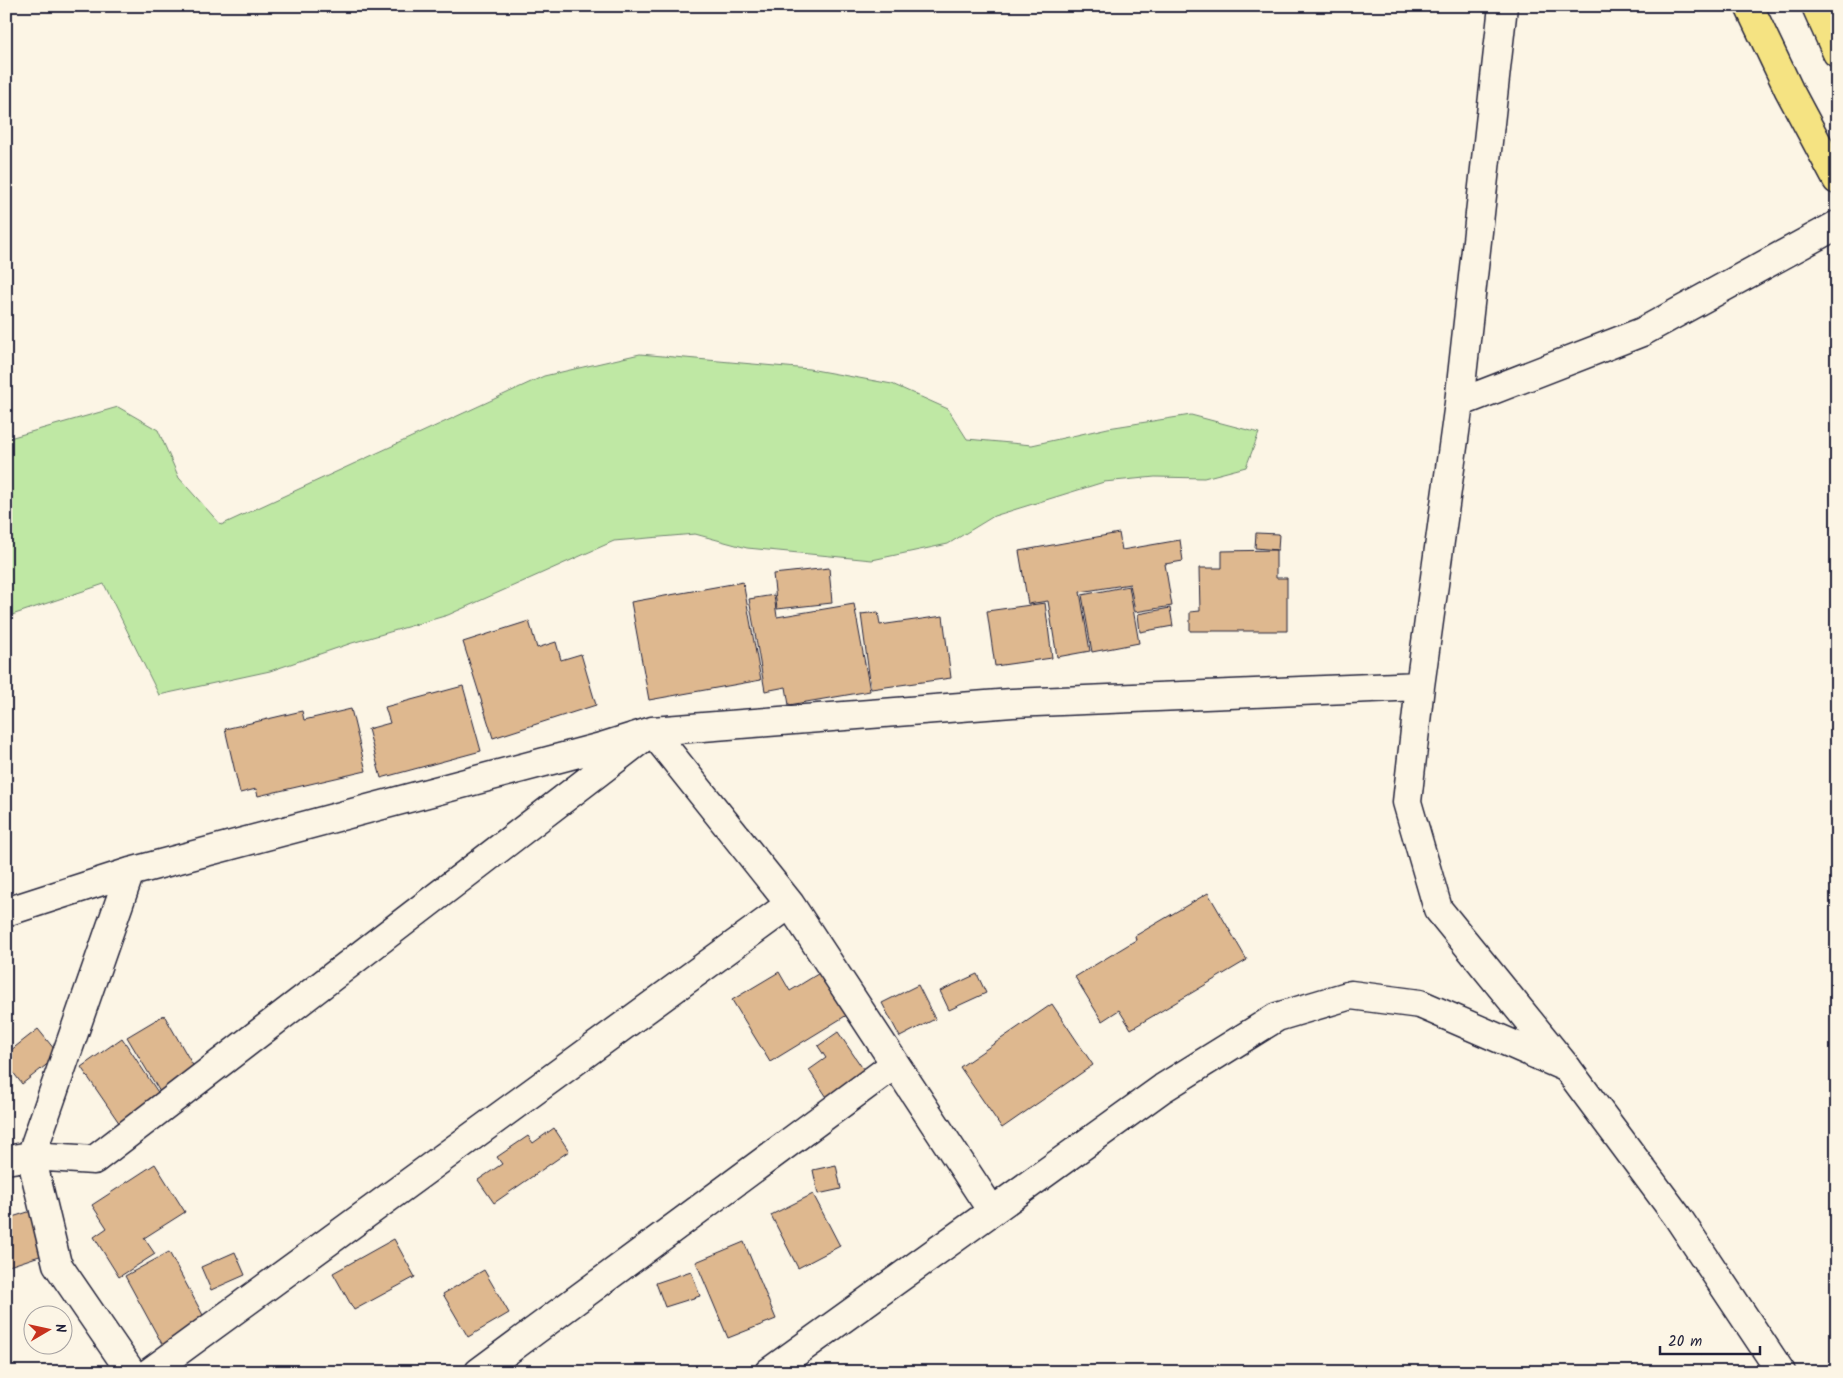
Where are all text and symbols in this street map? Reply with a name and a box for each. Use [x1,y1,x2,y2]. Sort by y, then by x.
north arrow [22,1306,72,1356]
text: N [48,1322,71,1334]
scale bar [1660,1323,1760,1355]
text: 20 m [1668,1330,1702,1354]

